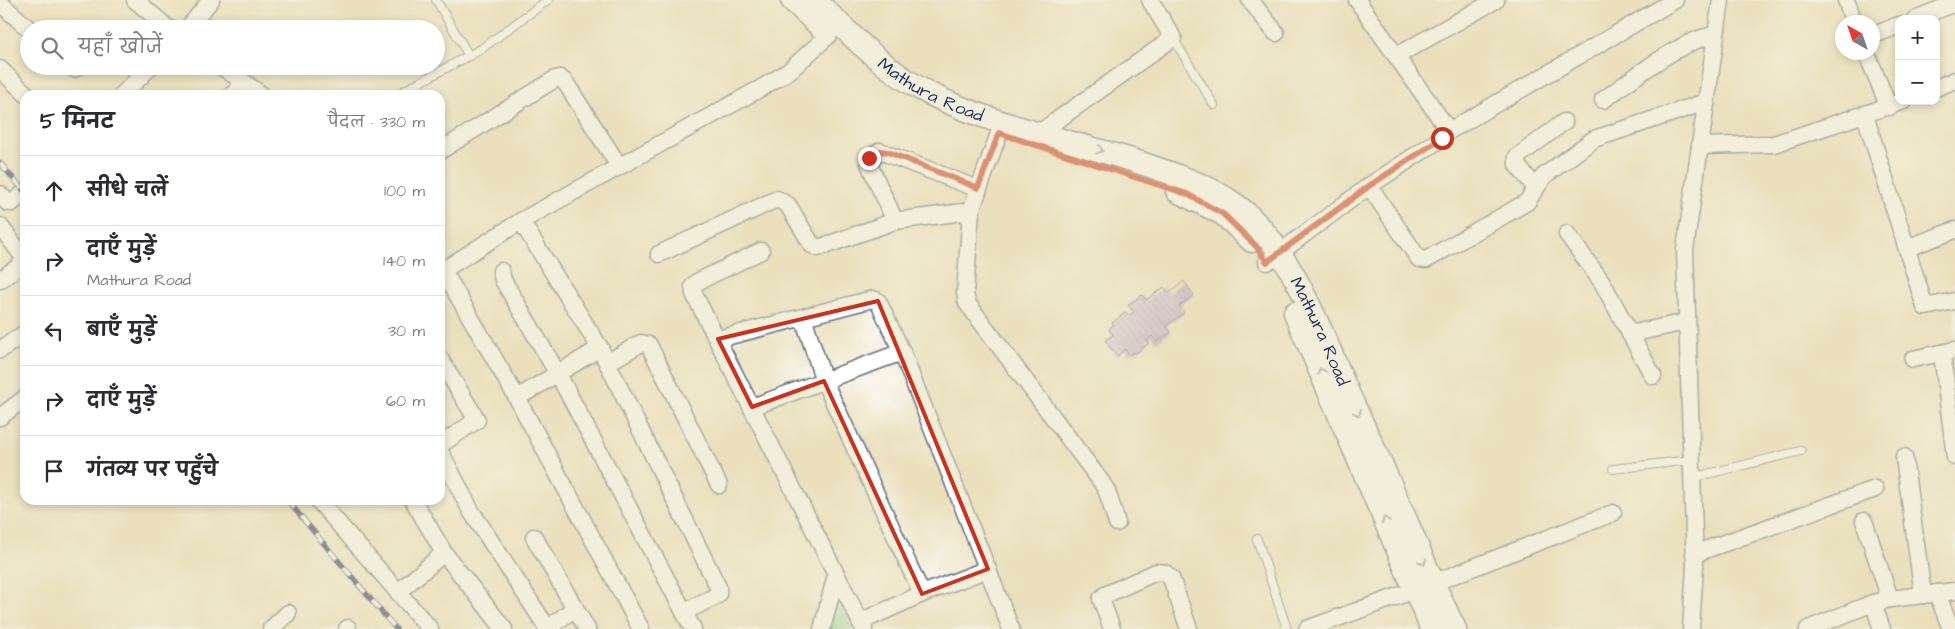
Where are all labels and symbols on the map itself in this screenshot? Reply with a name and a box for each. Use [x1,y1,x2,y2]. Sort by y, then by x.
north arrow [1835,15,1880,60]
street label: Mathura Road [872,52,987,128]
route start [1431,127,1454,150]
one-way arrow [1096,144,1104,154]
route end [858,147,881,170]
street label: Mathura Road [1284,272,1355,390]
one-way arrow [1316,367,1327,376]
one-way arrow [1352,408,1362,417]
one-way arrow [1381,516,1391,525]
one-way arrow [1417,557,1427,565]

